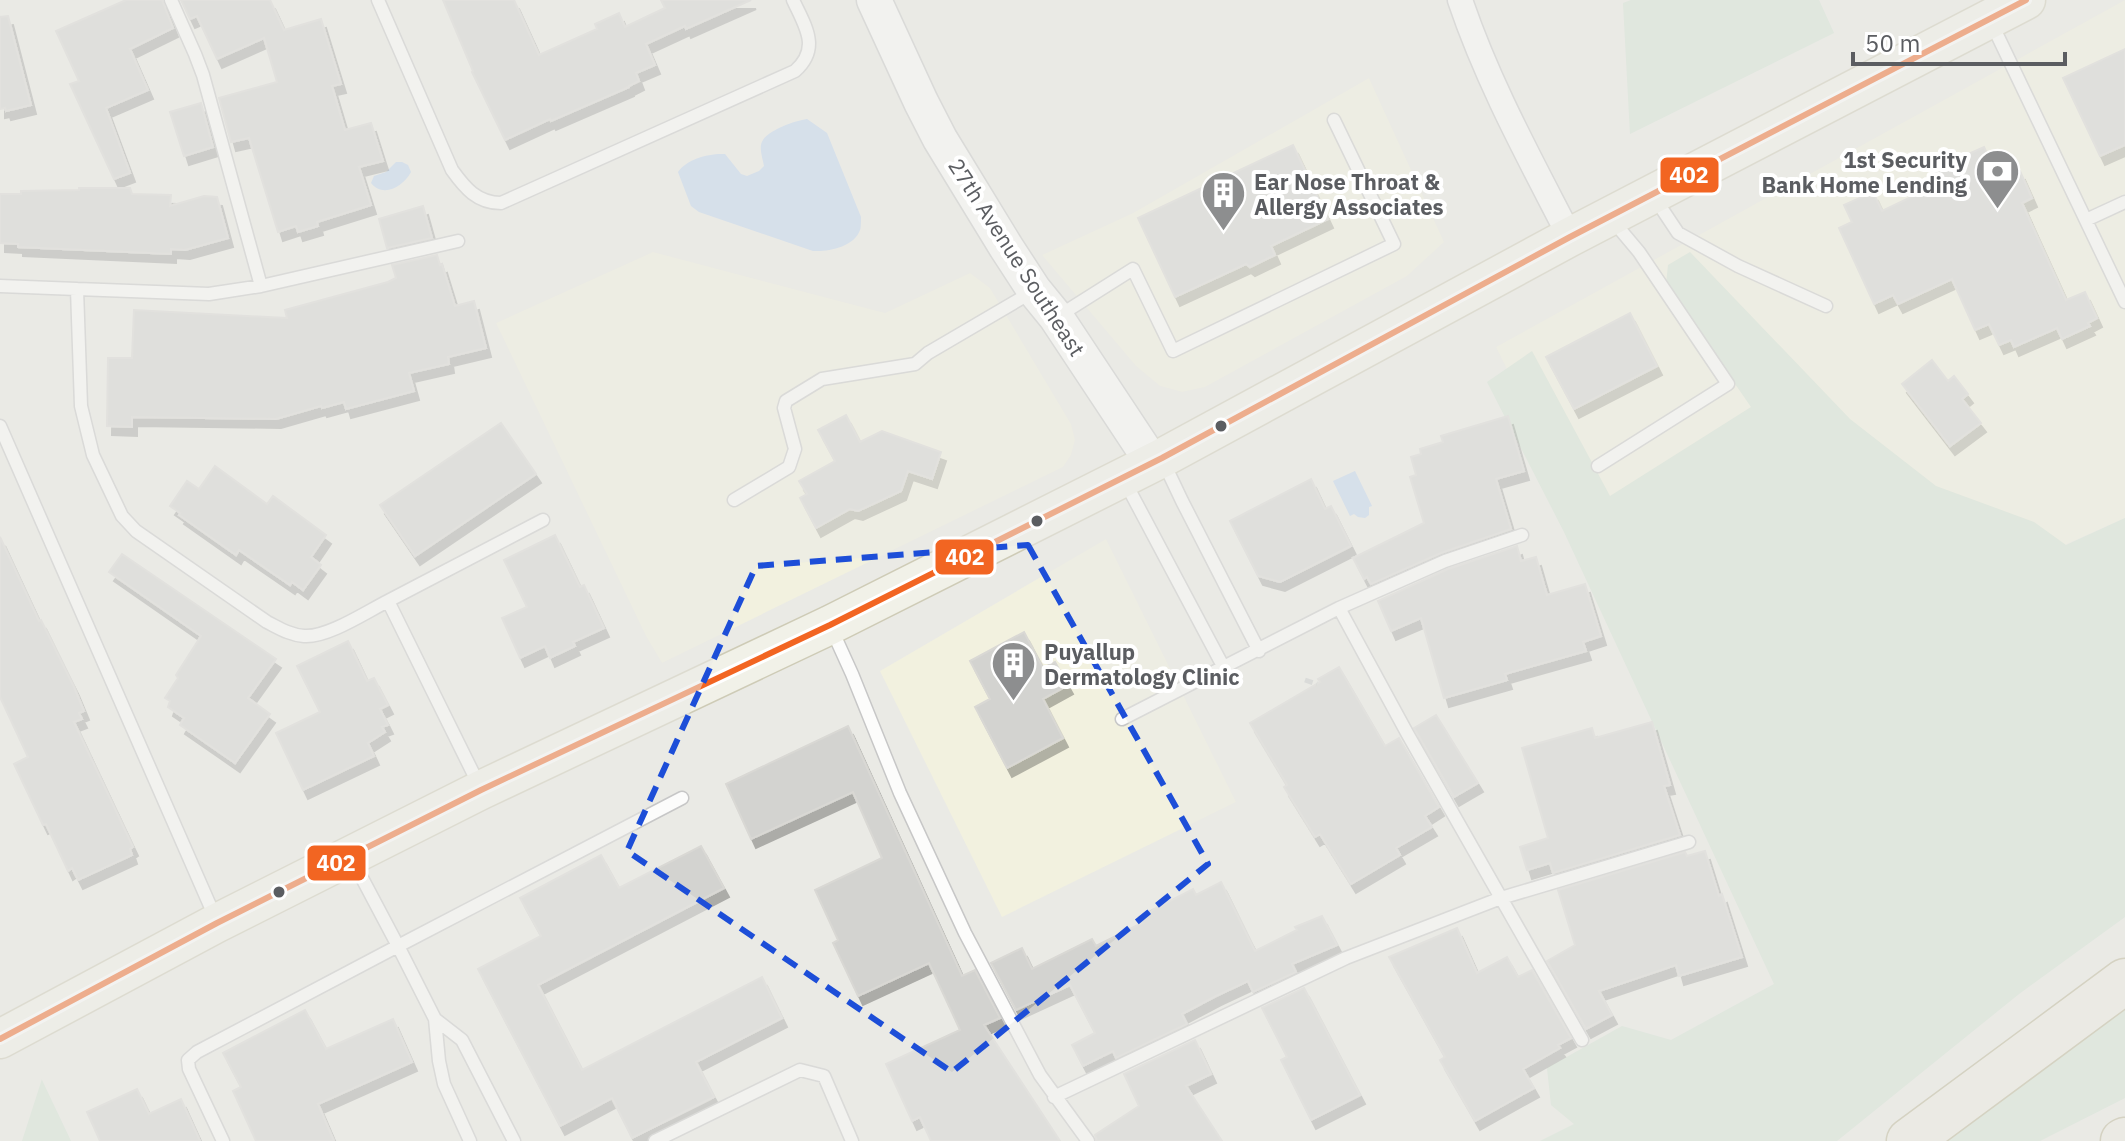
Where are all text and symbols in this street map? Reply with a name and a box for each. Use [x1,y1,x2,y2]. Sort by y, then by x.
scale bar [1853,16,2065,66]
text: 50 m [1865,27,1920,59]
place label: 1st Security Bank Home Lending [1761,145,1968,199]
bank icon: 1st Security Bank Home Lending [1974,148,2022,211]
street label: 27th Avenue Southeast [942,152,1092,362]
line badge: 402 [1659,156,1720,194]
text: 402 [1669,160,1709,189]
place label: Ear Nose Throat & Allergy Associates [1254,167,1444,221]
building icon: Ear Nose Throat & Allergy Associates [1199,170,1247,233]
unlabelled marker [1213,418,1229,434]
unlabelled marker [1029,513,1045,529]
line badge: 402 [934,538,995,576]
text: 402 [945,542,985,571]
place label: Puyallup Dermatology Clinic [1044,637,1240,691]
building icon: Puyallup Dermatology Clinic [989,640,1037,703]
line badge: 402 [306,844,367,882]
text: 402 [316,848,356,877]
unlabelled marker [271,884,287,900]

